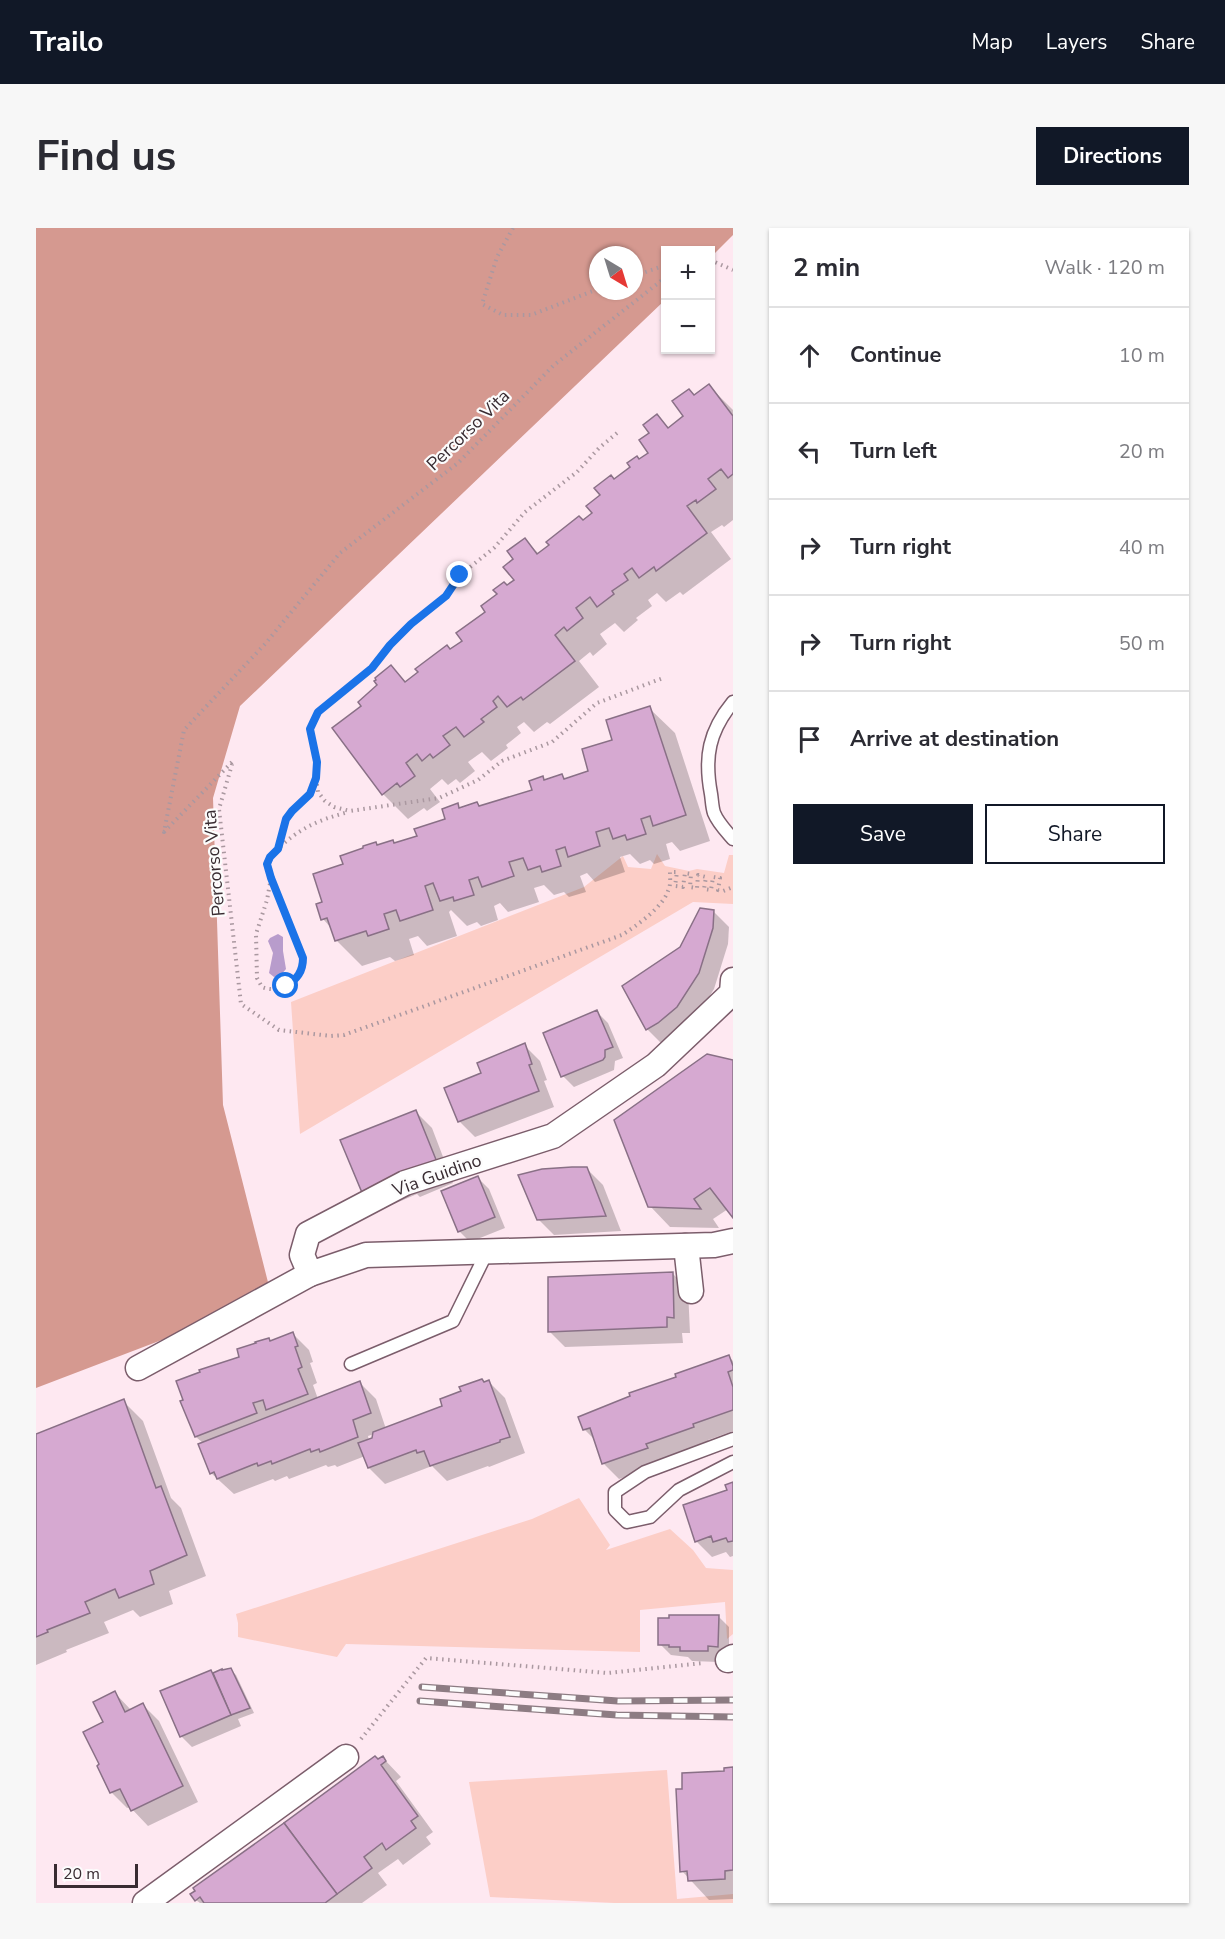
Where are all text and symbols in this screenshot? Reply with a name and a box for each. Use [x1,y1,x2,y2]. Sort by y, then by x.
text: Trailo [30,23,103,61]
text: Map [971,28,1013,56]
text: Layers [1046,28,1107,56]
text: Share [1140,28,1195,56]
button: Directions [1036,127,1189,185]
text: Find us [36,128,176,185]
north arrow [589,246,643,300]
map controls [661,246,715,354]
button: + [661,246,715,300]
text: 2 min [793,250,860,285]
text: Walk · 120 m [1045,254,1165,281]
button: − [661,300,715,354]
icon: ahead [793,339,826,372]
text: Continue [850,340,941,370]
text: 10 m [1119,342,1165,369]
street label: Percorso Vita [421,384,515,476]
icon: left [793,435,826,468]
text: Turn left [850,436,937,466]
text: 20 m [1119,438,1165,465]
icon: right [793,531,826,564]
text: Turn right [850,532,951,562]
text: 40 m [1119,534,1165,561]
route end [446,561,472,587]
icon: right [793,627,826,660]
text: Turn right [850,628,951,658]
text: 50 m [1119,630,1165,657]
icon: arrive [793,723,826,756]
text: Arrive at destination [850,724,1059,754]
button: Save [793,804,973,864]
button: Share [985,804,1165,864]
street label: Percorso Vita [197,809,231,917]
route start [272,972,298,998]
street label: Via Guidino [388,1148,485,1203]
scale bar [54,1861,138,1888]
text: 20 m [63,1863,100,1885]

